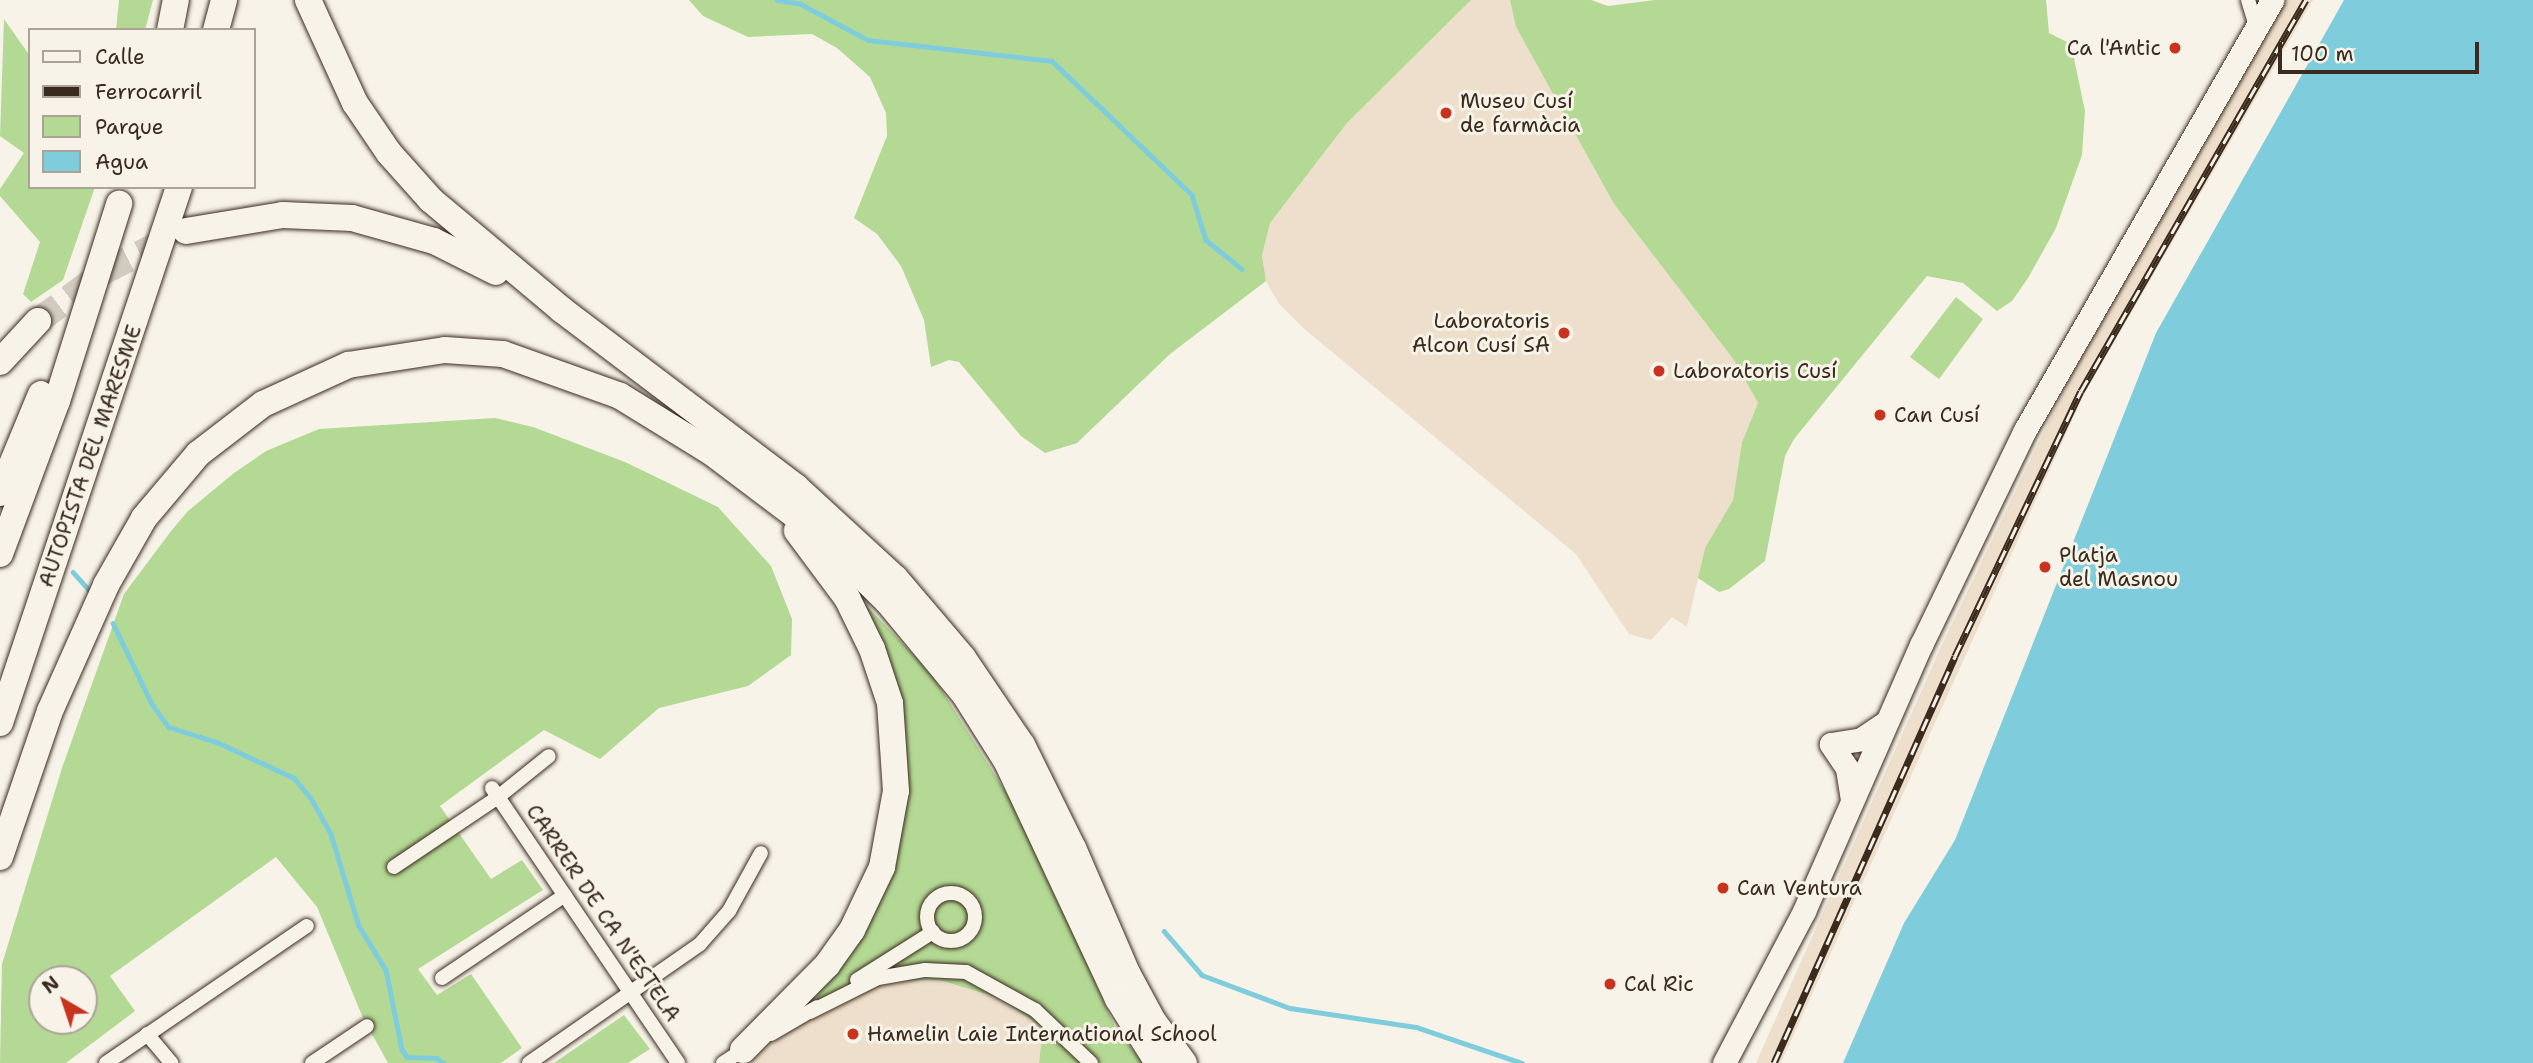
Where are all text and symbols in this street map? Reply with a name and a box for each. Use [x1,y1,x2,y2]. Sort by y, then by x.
legend [28,28,256,189]
scale bar [2281,28,2482,72]
place label: Ca l'Antic [2067,35,2161,61]
marker: Ca l'Antic [2167,40,2183,56]
text: 100 m [2291,40,2354,68]
text: Calle [95,43,145,71]
text: Ferrocarril [95,78,202,106]
place label: Museu Cusí de farmàcia [1460,88,1580,138]
marker: Museu Cusí de farmàcia [1438,105,1454,121]
text: Parque [95,113,164,141]
text: Agua [95,148,148,176]
place label: Laboratoris Alcon Cusí SA [1412,308,1550,358]
street label: AUTOPISTA DEL MARESME [33,321,147,591]
marker: Laboratoris Alcon Cusí SA [1556,325,1572,341]
place label: Laboratoris Cusí [1673,358,1837,384]
marker: Laboratoris Cusí [1651,363,1667,379]
place label: Can Cusí [1894,402,1980,428]
marker: Can Cusí [1872,407,1888,423]
place label: Platja del Masnou [2059,542,2178,592]
marker: Platja del Masnou [2037,559,2053,575]
street label: CARRER DE CA N'ESTELA [521,800,685,1026]
place label: Can Ventura [1737,875,1862,901]
marker: Can Ventura [1715,880,1731,896]
north arrow [28,965,98,1035]
text: N [37,970,64,999]
place label: Cal Ric [1624,971,1694,997]
marker: Cal Ric [1602,976,1618,992]
place label: Hamelin Laie International School [867,1021,1217,1047]
marker: Hamelin Laie International School [845,1026,861,1042]

